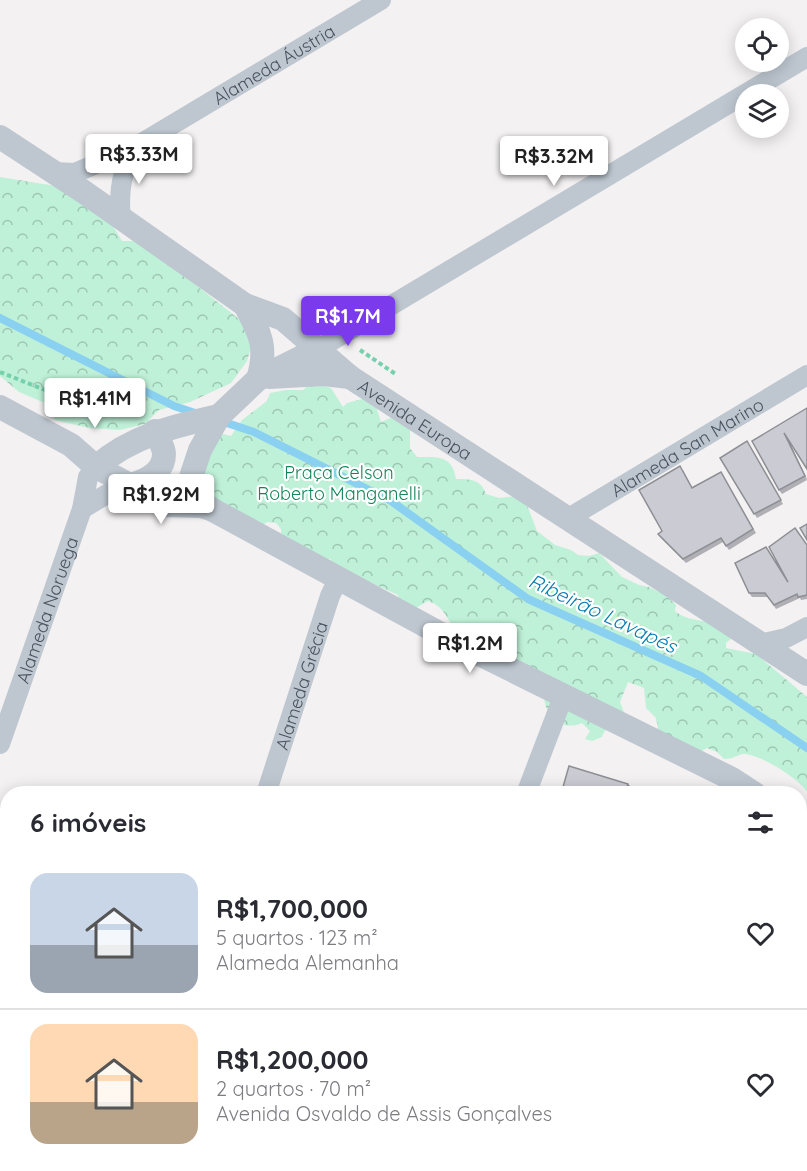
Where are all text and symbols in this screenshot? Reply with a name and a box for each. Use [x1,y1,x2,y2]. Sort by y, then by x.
map controls [735,18,789,138]
button: locate [735,18,789,72]
street label: Alameda Áustria [208,19,339,109]
button: layers [735,84,789,138]
pin: R$3.33M [84,134,194,185]
pin: R$3.32M [499,136,609,187]
text: R$3.33M [99,141,179,166]
text: R$3.32M [514,143,594,168]
pin: R$1.7M [299,296,397,347]
text: R$1.7M [315,303,381,328]
street label: Avenida Europa [354,374,477,465]
pin: R$1.41M [40,378,150,429]
text: R$1.41M [58,385,132,410]
street label: Alameda San Marino [606,392,768,502]
park label: Praça Celson Roberto Manganelli [257,461,421,505]
pin: R$1.92M [106,474,216,525]
text: R$1.92M [122,481,200,506]
street label: Alameda Noruega [11,534,83,686]
water label: Ribeirão Lavapés [525,568,682,659]
street label: Alameda Grécia [270,619,333,753]
pin: R$1.2M [421,623,519,674]
text: R$1.2M [437,630,503,655]
text: 6 imóveis [30,806,146,839]
icon: filters [744,806,777,839]
text: R$1,700,000 [216,892,368,925]
icon: home [78,897,150,969]
icon: heart [744,917,777,950]
text: 5 quartos · 123 m² [216,925,378,950]
text: Alameda Alemanha [216,950,399,975]
text: R$1,200,000 [216,1043,368,1076]
icon: home [78,1048,150,1120]
icon: heart [744,1068,777,1101]
text: 2 quartos · 70 m² [216,1076,371,1101]
text: Avenida Osvaldo de Assis Gonçalves [216,1101,552,1126]

